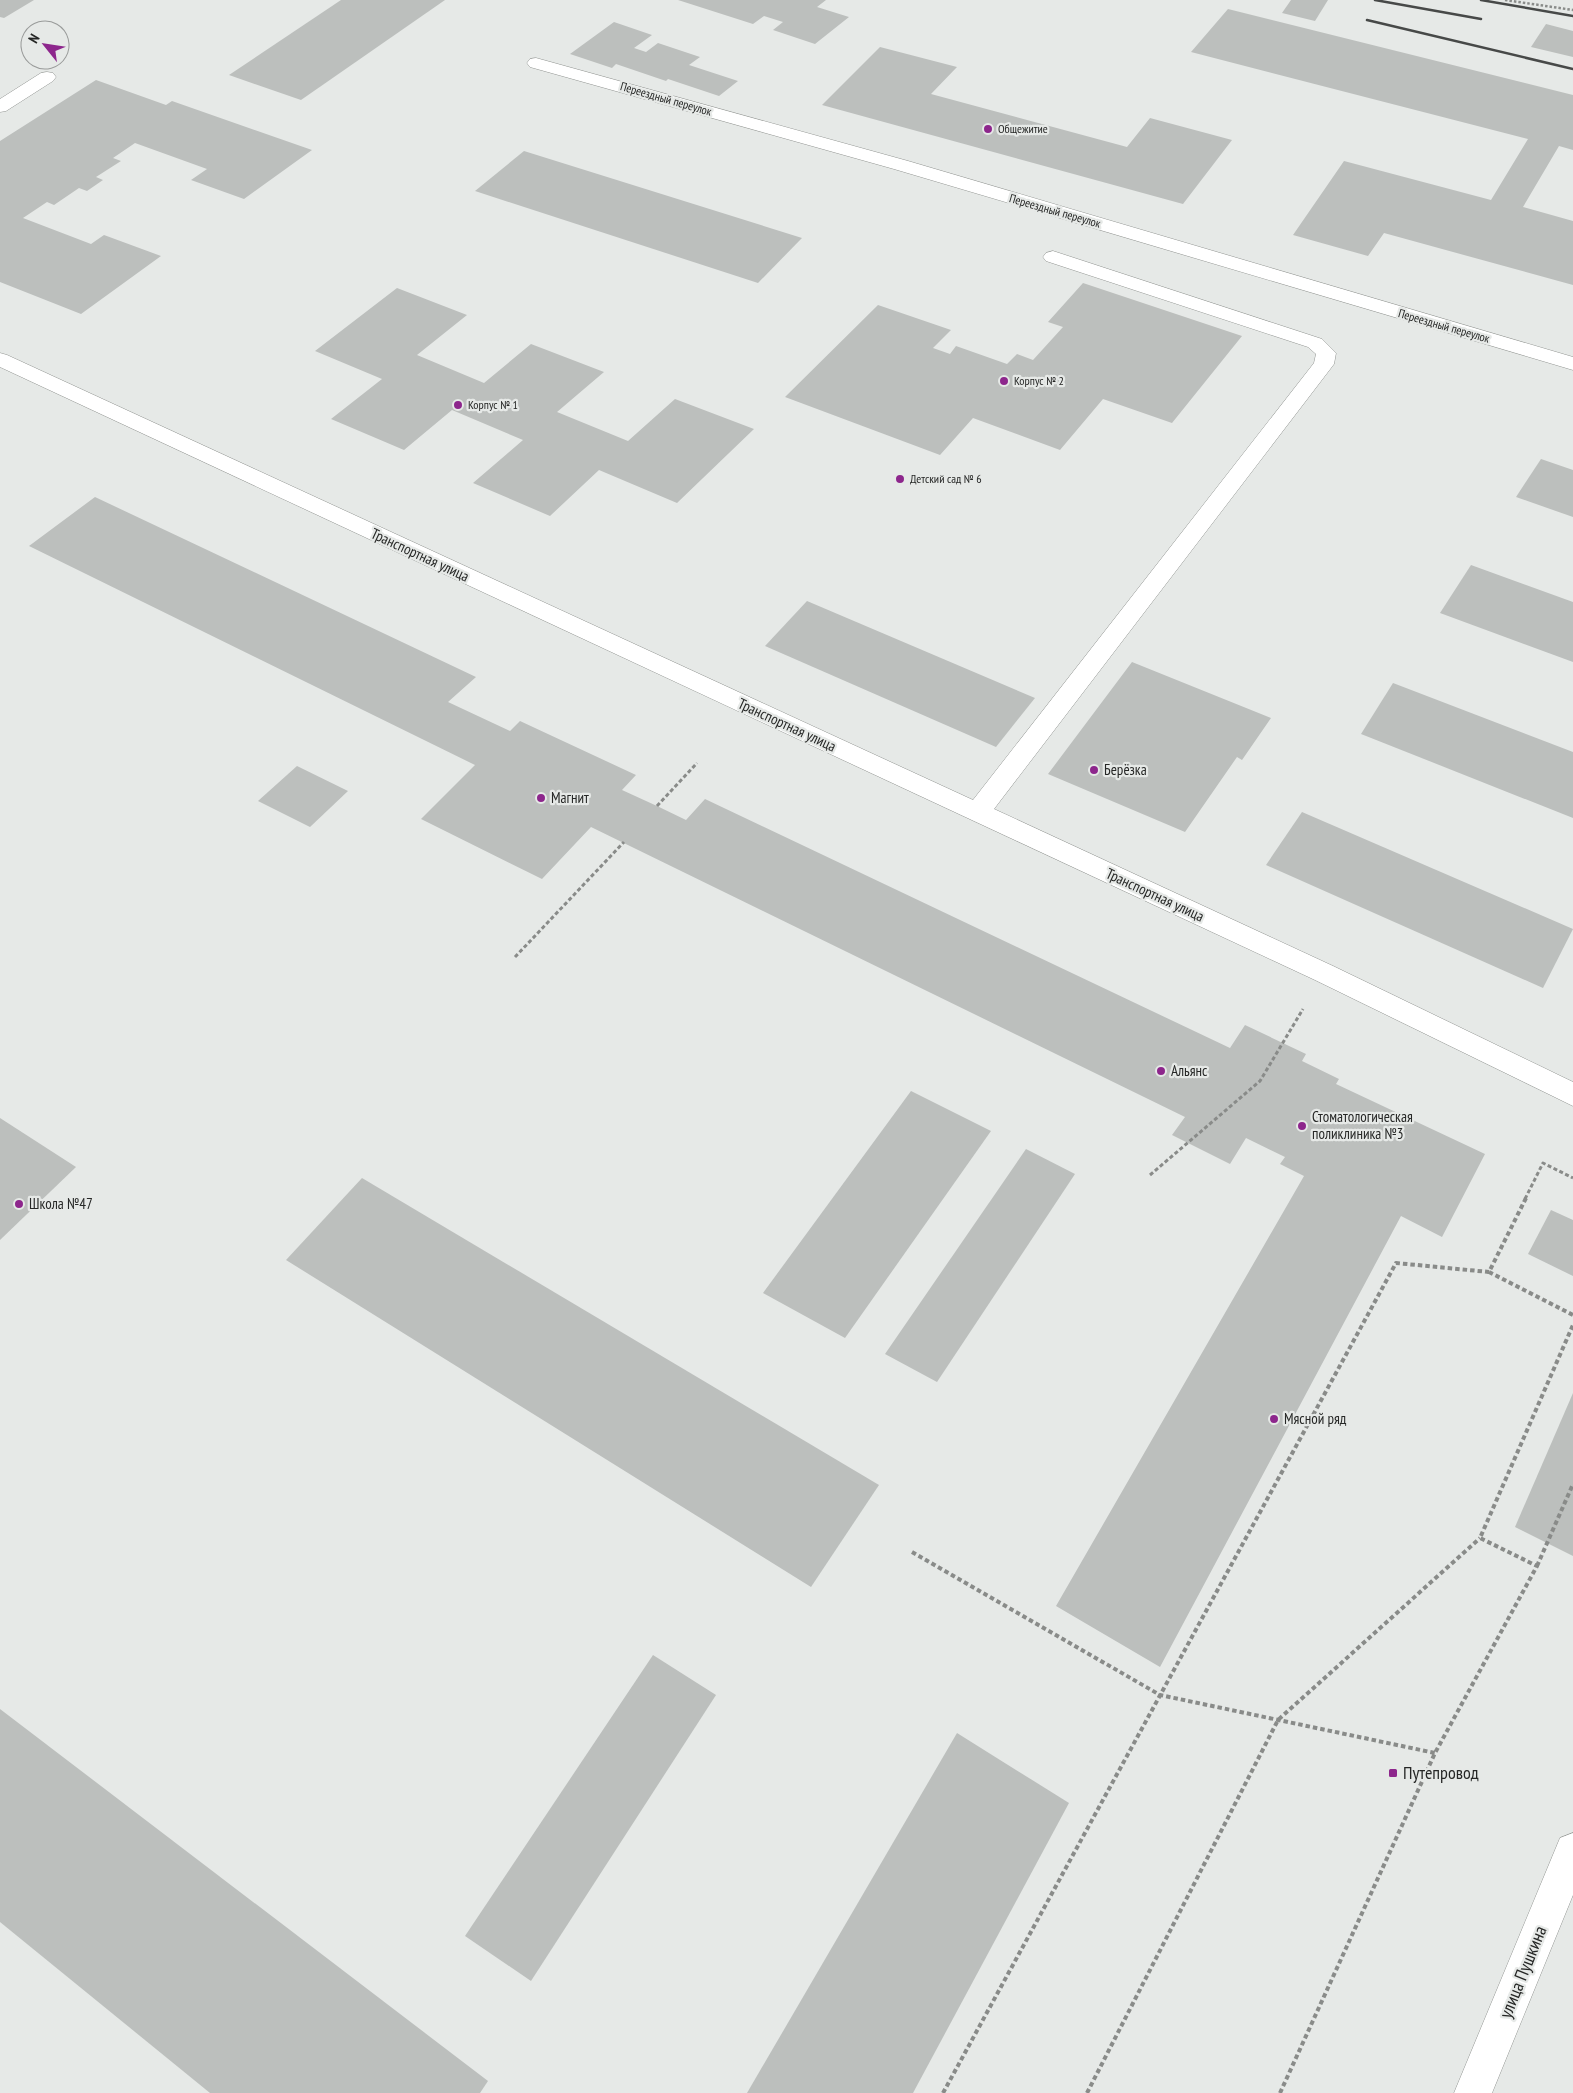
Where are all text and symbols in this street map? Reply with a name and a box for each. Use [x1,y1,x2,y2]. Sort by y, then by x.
north arrow [20,20,70,70]
text: N [24,31,43,46]
street label: Переездный переулок [619,78,714,119]
place label: Общежитие [998,121,1048,136]
marker: Общежитие [982,123,994,135]
street label: Переездный переулок [1008,190,1103,231]
street label: Переездный переулок [1397,305,1492,346]
place label: Корпус № 2 [1014,373,1064,388]
marker: Корпус № 2 [998,375,1010,387]
place label: Корпус № 1 [468,397,518,412]
marker: Корпус № 1 [452,399,464,411]
place label: Детский сад № 6 [910,471,982,486]
marker: Детский сад № 6 [894,473,906,485]
street label: Транспортная улица [368,524,472,586]
street label: Транспортная улица [735,694,839,756]
place label: Берёзка [1104,760,1147,779]
marker: Берёзка [1088,764,1100,776]
place label: Магнит [551,788,589,807]
marker: Магнит [535,792,547,804]
street label: Транспортная улица [1103,864,1207,926]
place label: Альянс [1171,1061,1208,1080]
marker: Альянс [1155,1065,1167,1077]
place label: Стоматологическая поликлиника №3 [1312,1107,1413,1143]
marker: Стоматологическая поликлиника №3 [1296,1120,1308,1132]
place label: Школа №47 [29,1194,93,1213]
marker: Школа №47 [13,1198,25,1210]
place label: Мясной ряд [1284,1409,1347,1428]
marker: Мясной ряд [1268,1413,1280,1425]
place label: Путепровод [1403,1761,1479,1784]
marker: Путепровод [1387,1767,1399,1779]
street label: улица Пушкина [1494,1922,1551,2021]

